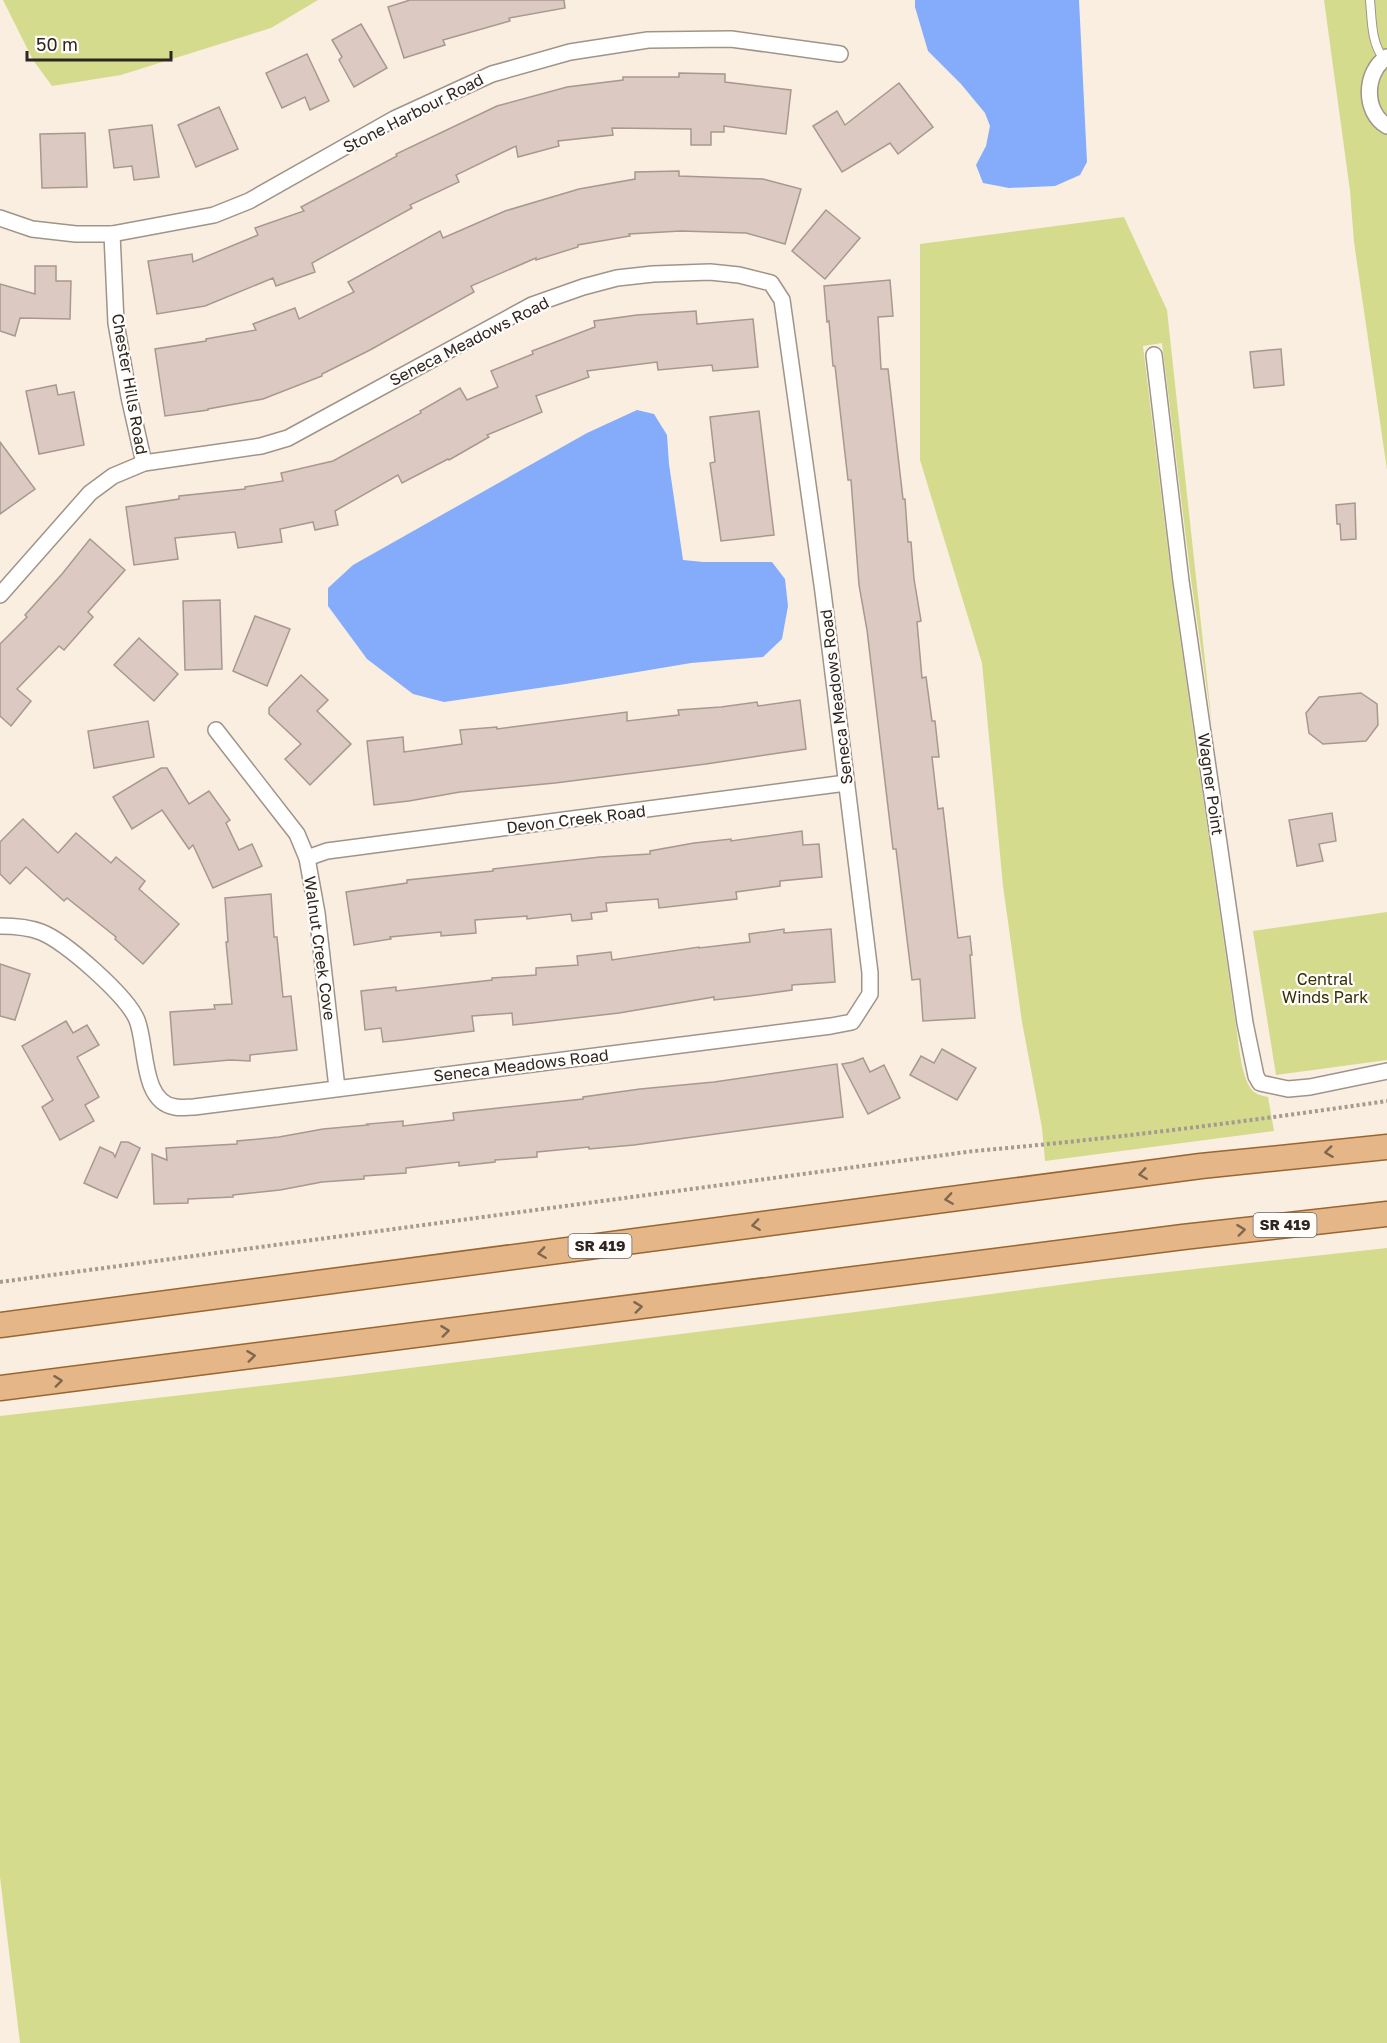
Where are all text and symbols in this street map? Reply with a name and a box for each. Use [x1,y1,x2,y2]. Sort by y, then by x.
scale bar [27,24,171,62]
text: 50 m [36,33,78,55]
street label: Stone Harbour Road [339,69,487,157]
street label: Seneca Meadows Road [386,292,552,390]
street label: Chester Hills Road [108,312,152,456]
street label: Seneca Meadows Road [815,608,857,786]
street label: Wagner Point [1194,731,1228,837]
street label: Devon Creek Road [505,801,647,837]
street label: Walnut Creek Cove [300,875,340,1021]
park label: Central Winds Park [1282,969,1368,1007]
street label: Seneca Meadows Road [432,1044,610,1086]
one-way arrow [1324,1145,1333,1158]
one-way arrow [1138,1167,1147,1179]
one-way arrow [945,1193,954,1205]
road number: SR 419 [1254,1213,1316,1237]
one-way arrow [751,1218,760,1231]
one-way arrow [1237,1224,1246,1237]
road number: SR 419 [568,1234,632,1258]
one-way arrow [537,1247,546,1259]
one-way arrow [634,1301,643,1313]
one-way arrow [440,1326,449,1338]
one-way arrow [247,1350,256,1363]
one-way arrow [53,1375,63,1387]

